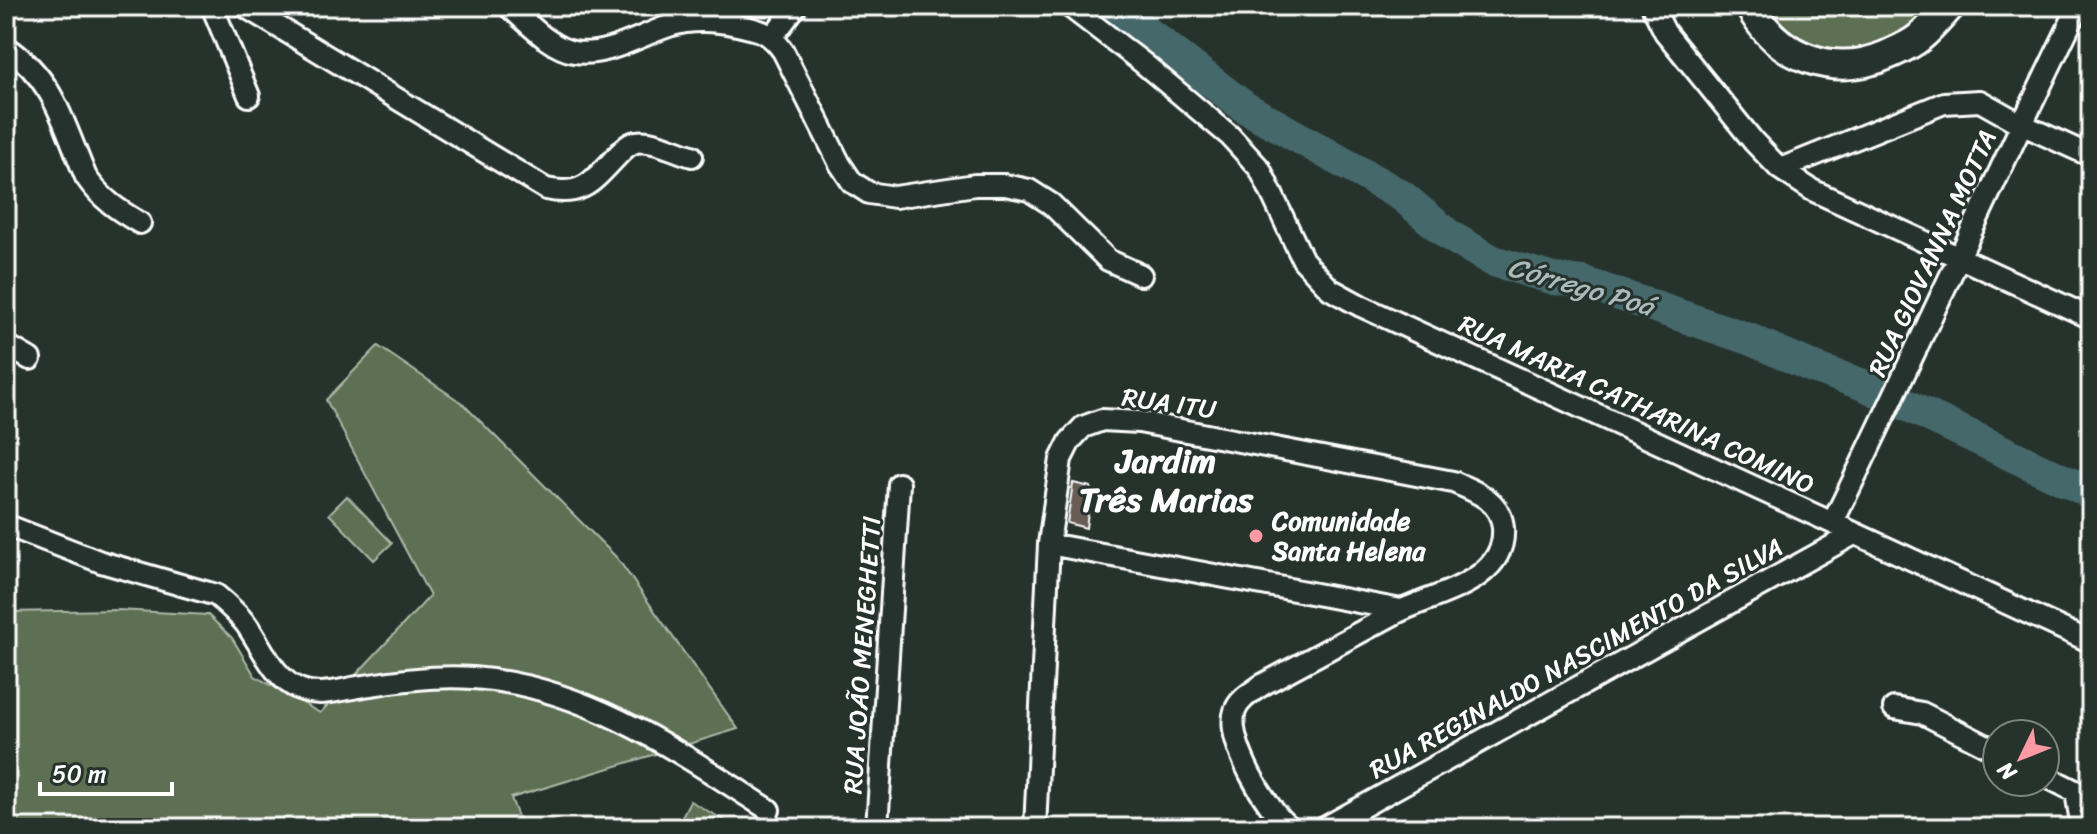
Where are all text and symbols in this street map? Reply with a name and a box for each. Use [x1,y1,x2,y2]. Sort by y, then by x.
street label: RUA GIOVANNA MOTTA [1854,122,2010,384]
water label: Córrego Poá [1502,242,1663,332]
street label: RUA MARIA CATHARINA COMINO [1451,301,1823,507]
street label: RUA ITU [1119,374,1220,432]
district label: Jardim Três Marias [1079,431,1254,530]
place label: Comunidade Santa Helena [1271,498,1426,574]
street label: RUA JOÃO MENEGHETTI [829,515,895,795]
street label: RUA REGINALDO NASCIMENTO DA SILVA [1360,525,1792,791]
marker: Comunidade Santa Helena [1247,527,1265,545]
north arrow [1981,718,2061,798]
scale bar [40,746,172,796]
text: N [1987,752,2027,791]
text: 50 m [52,753,107,795]

